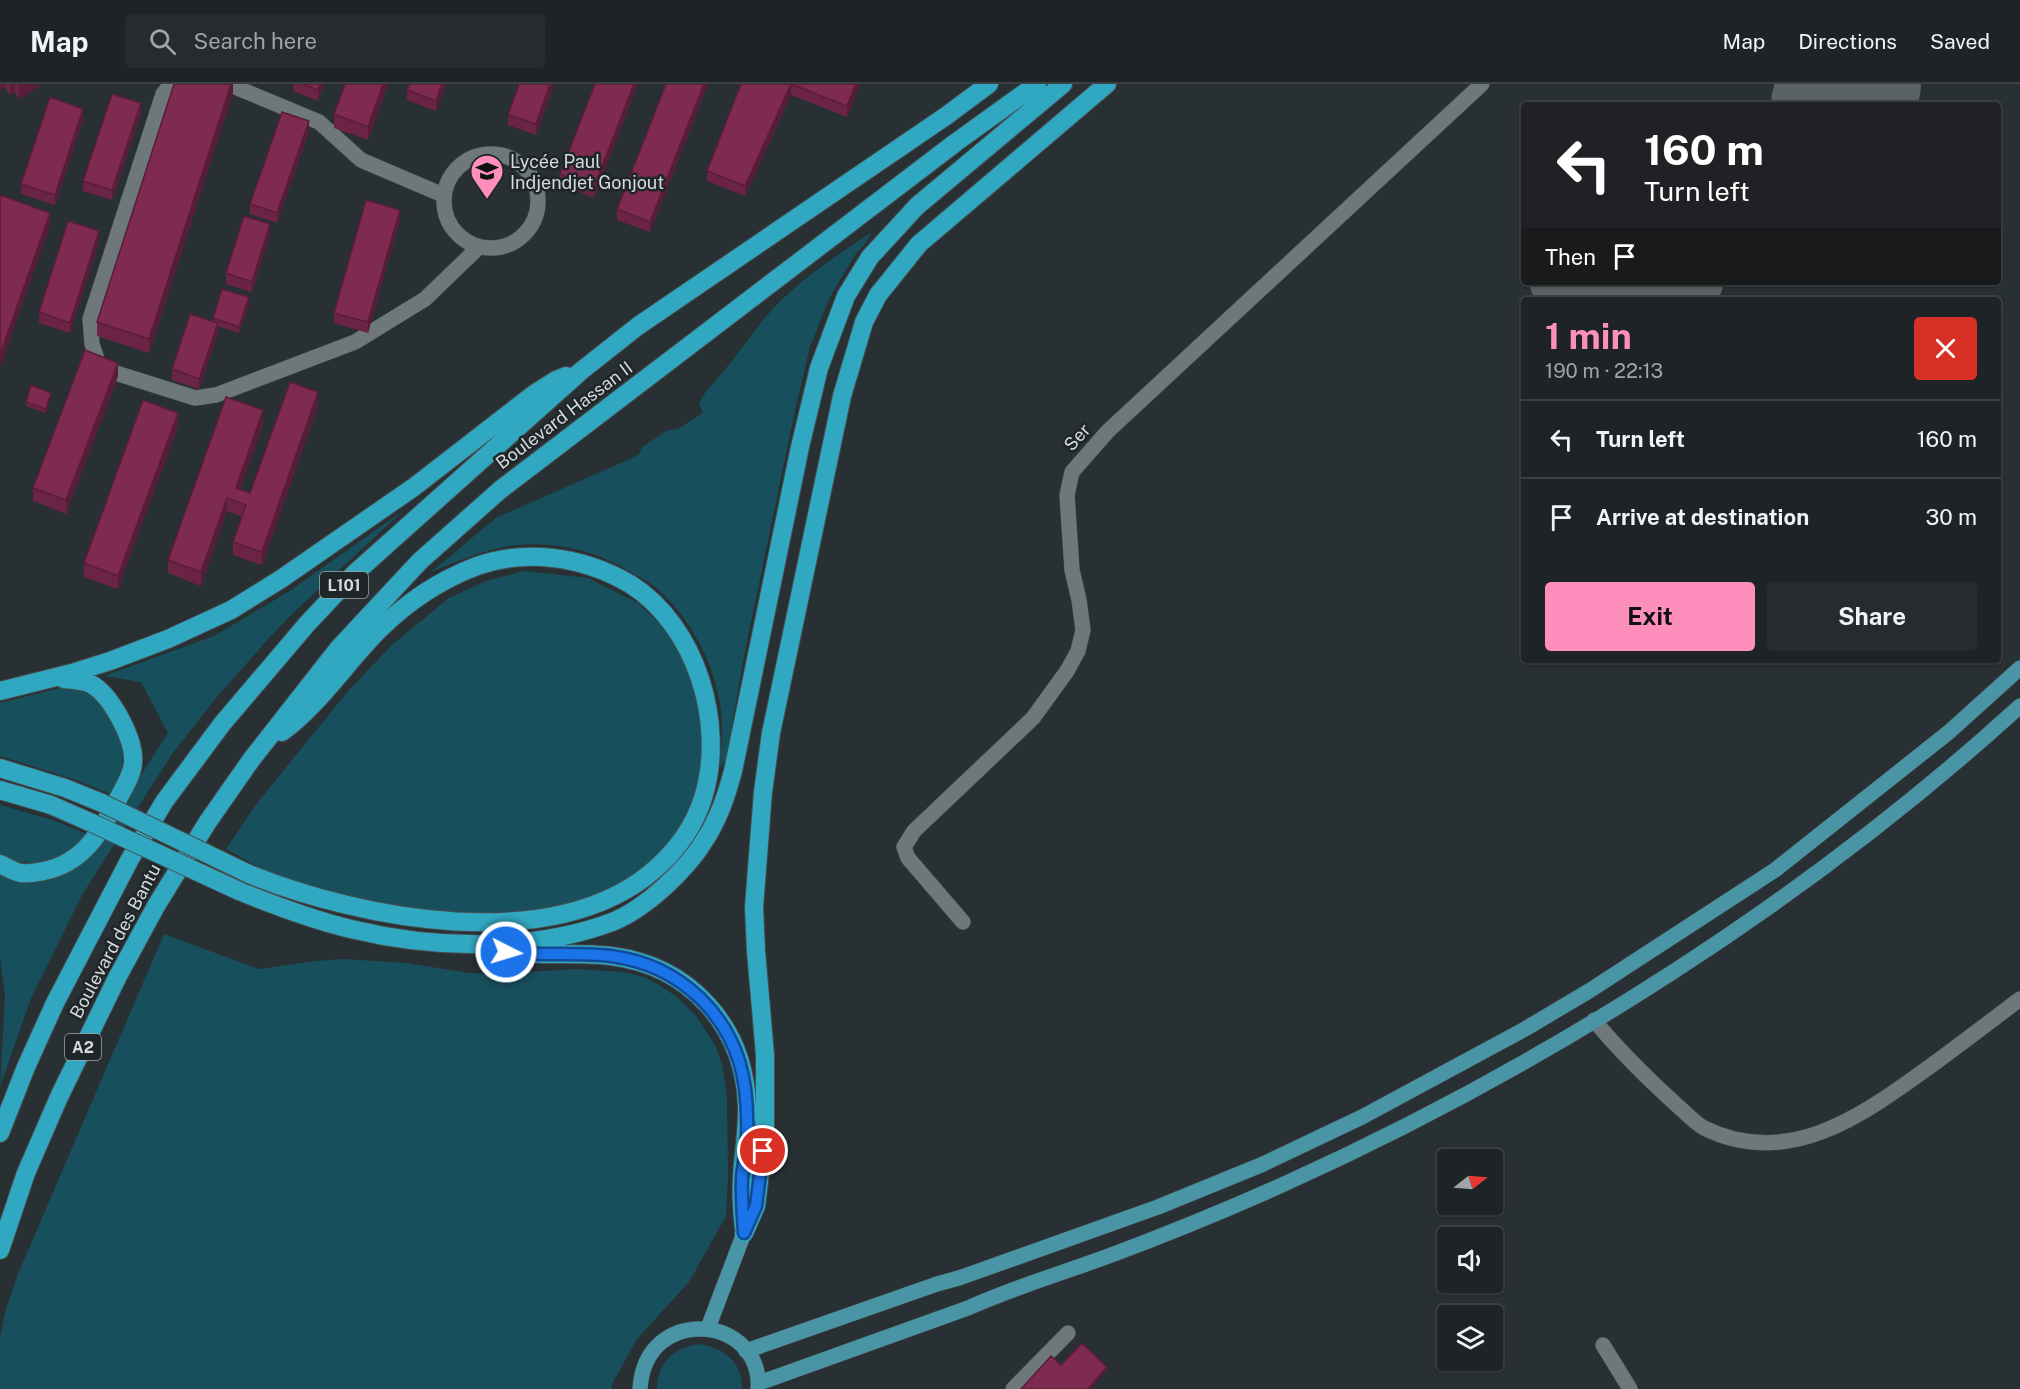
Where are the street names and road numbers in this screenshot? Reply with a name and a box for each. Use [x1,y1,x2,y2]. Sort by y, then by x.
street label: Boulevard Hassan II [492,357,636,473]
street label: Ser [1059,419,1095,455]
road number: L101 [320,572,368,598]
street label: Boulevard des Bantu [65,860,165,1022]
road number: A2 [65,1034,101,1060]

